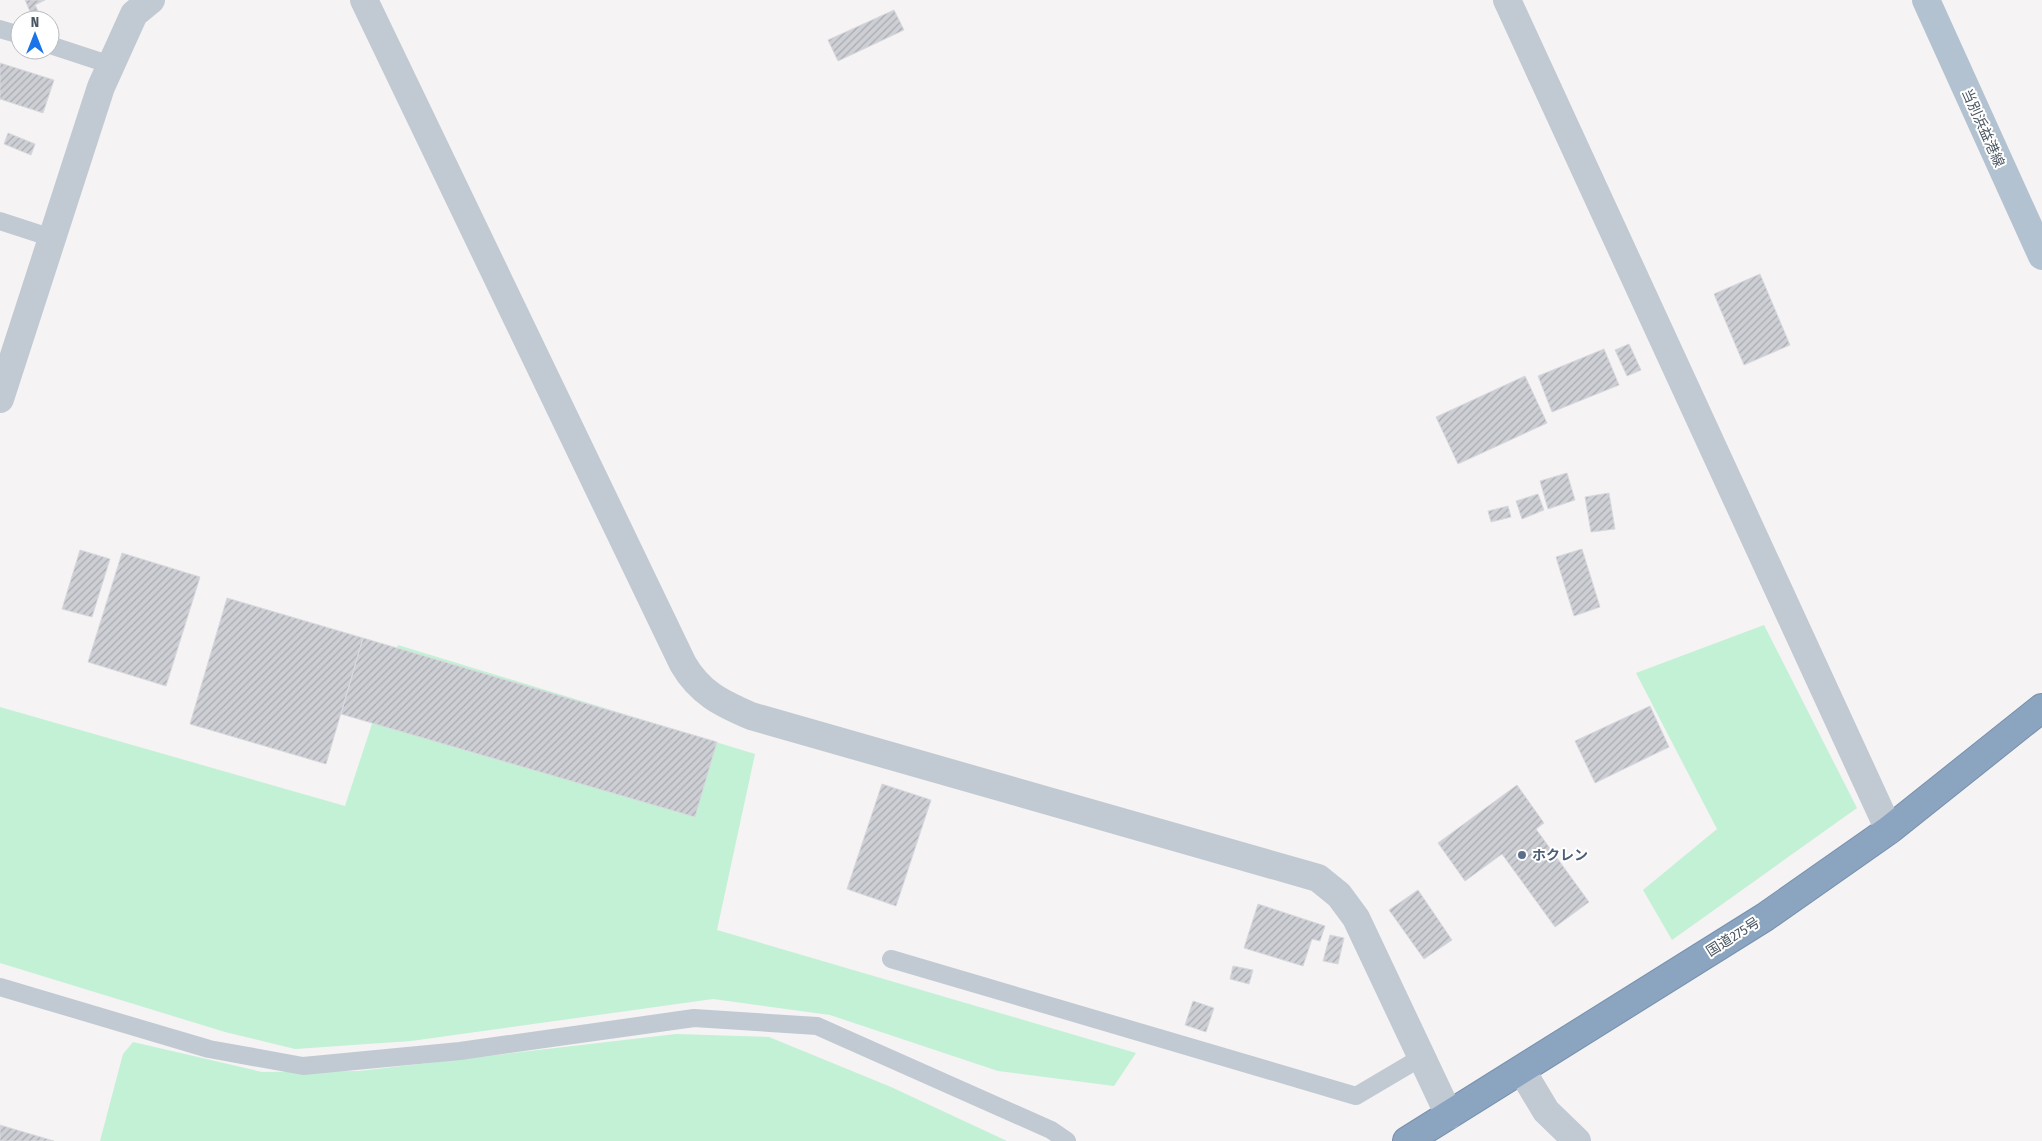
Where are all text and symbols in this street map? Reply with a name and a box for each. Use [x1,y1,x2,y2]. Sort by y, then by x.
north arrow [10,10,60,60]
text: N [31,14,39,31]
street label: 当別浜益港線 [1958,86,2008,170]
place label: ホクレン [1532,847,1588,864]
marker: ホクレン [1516,849,1528,861]
street label: 国道275号 [1703,914,1763,960]

